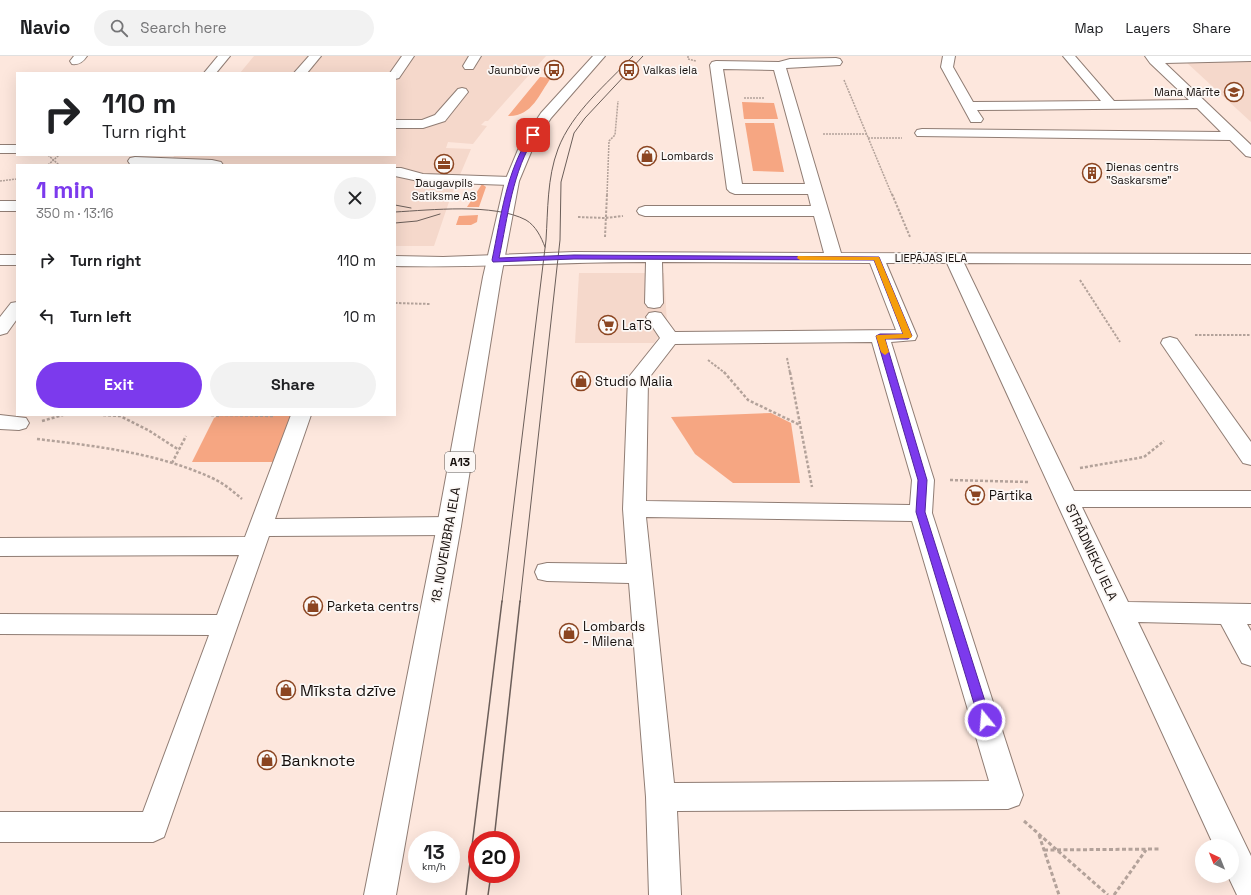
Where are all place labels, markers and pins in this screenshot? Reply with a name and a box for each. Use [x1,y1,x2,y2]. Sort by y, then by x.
bus stop icon: Jaunbūve [543,59,565,81]
bus stop icon: Valkas iela [618,59,640,81]
place label: Jaunbūve [488,63,540,77]
place label: Valkas iela [643,63,698,77]
school or university icon: Mana Mārīte [1223,81,1245,103]
place label: Mana Mārīte [1154,85,1220,99]
pin [516,118,550,152]
shop icon: Lombards [636,145,658,167]
place label: Lombards [661,149,714,163]
office icon: Daugavpils Satiksme AS [433,153,455,175]
place label: Dienas centrs "Saskarsme" [1106,160,1179,187]
building icon: Dienas centrs "Saskarsme" [1081,162,1103,184]
place label: Daugavpils Satiksme AS [412,176,476,203]
supermarket icon: LaTS [597,314,619,336]
place label: LaTS [622,317,652,334]
shop icon: Studio Malia [570,370,592,392]
place label: Studio Malia [595,373,673,390]
supermarket icon: Pārtika [964,484,986,506]
place label: Pārtika [989,487,1033,504]
shop icon: Parketa centrs [302,595,324,617]
place label: Parketa centrs [327,598,419,615]
place label: Lombards - Milena [583,618,645,650]
shop icon: Lombards - Milena [558,622,580,644]
shop icon: Mīksta dzīve [275,679,297,701]
place label: Mīksta dzīve [300,680,396,701]
shop icon: Banknote [256,749,278,771]
place label: Banknote [281,750,355,771]

